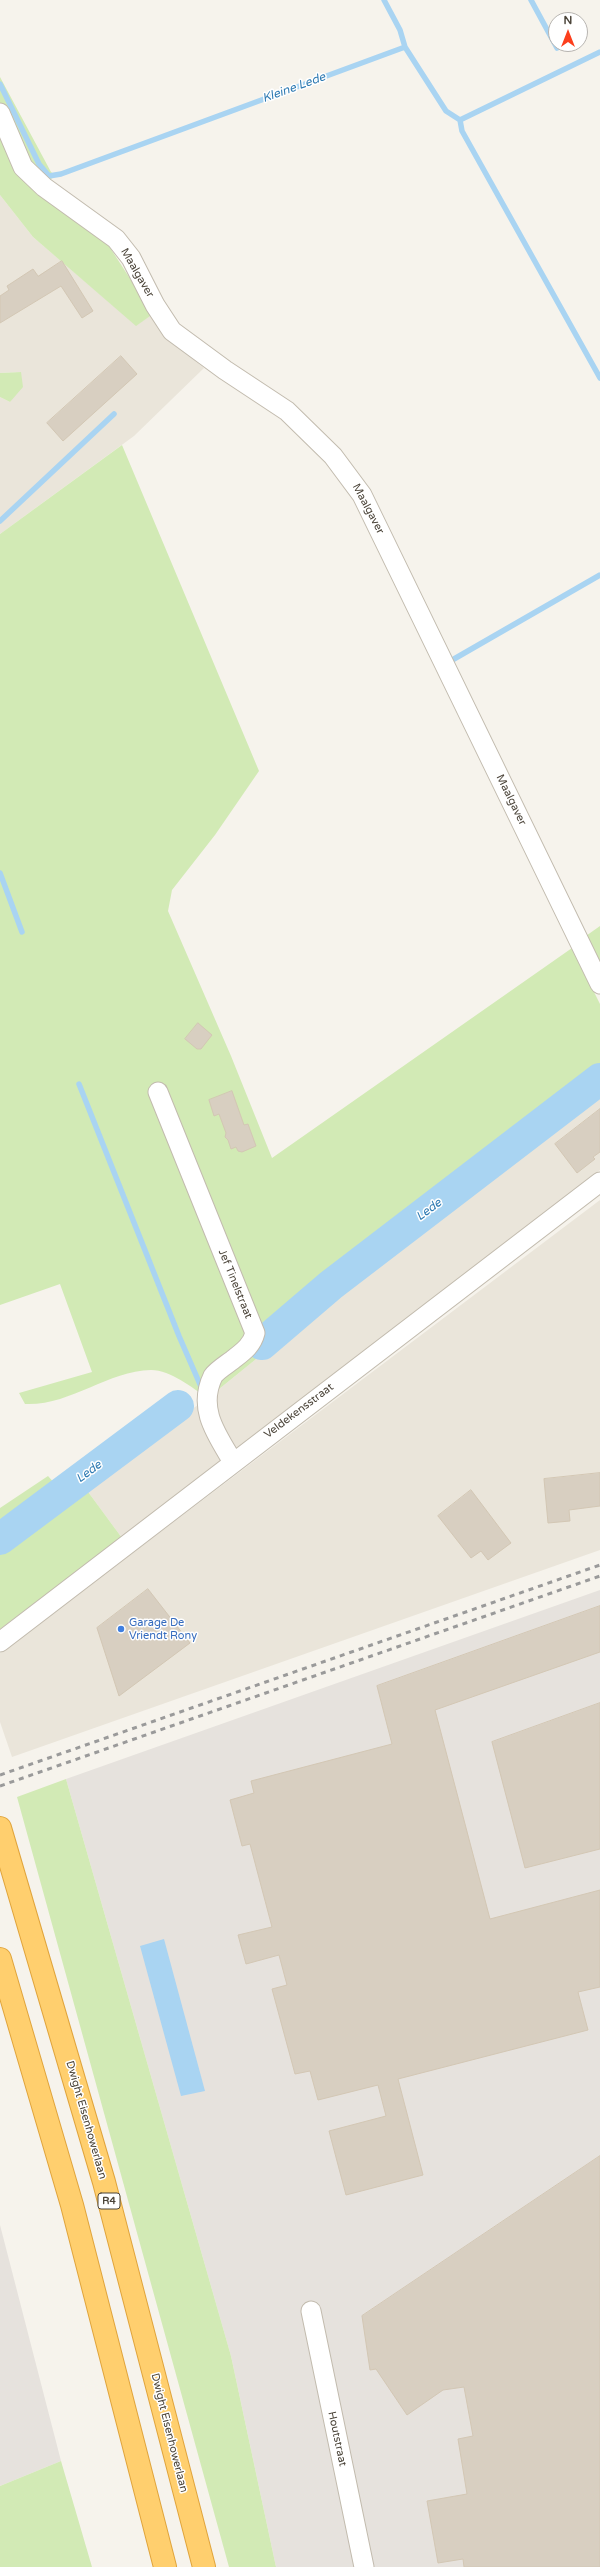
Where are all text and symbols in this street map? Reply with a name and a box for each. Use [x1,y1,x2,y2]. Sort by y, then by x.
north arrow [548,12,588,52]
text: N [564,14,572,27]
water label: Kleine Lede [260,70,328,106]
street label: Maalgaver [118,246,156,300]
street label: Maalgaver [349,482,387,536]
street label: Maalgaver [493,772,529,828]
water label: Lede [413,1196,445,1224]
street label: Jef Tinelstraat [215,1247,255,1321]
street label: Veldekensstraat [262,1381,336,1441]
water label: Lede [73,1458,105,1486]
place label: Garage De Vriendt Rony [129,1616,197,1642]
marker: Garage De Vriendt Rony [116,1624,126,1634]
street label: Dwight Eisenhowerlaan [63,2059,109,2181]
road number: R4 [98,2193,120,2209]
street label: Dwight Eisenhowerlaan [148,2372,190,2494]
street label: Houtstraat [325,2410,349,2468]

